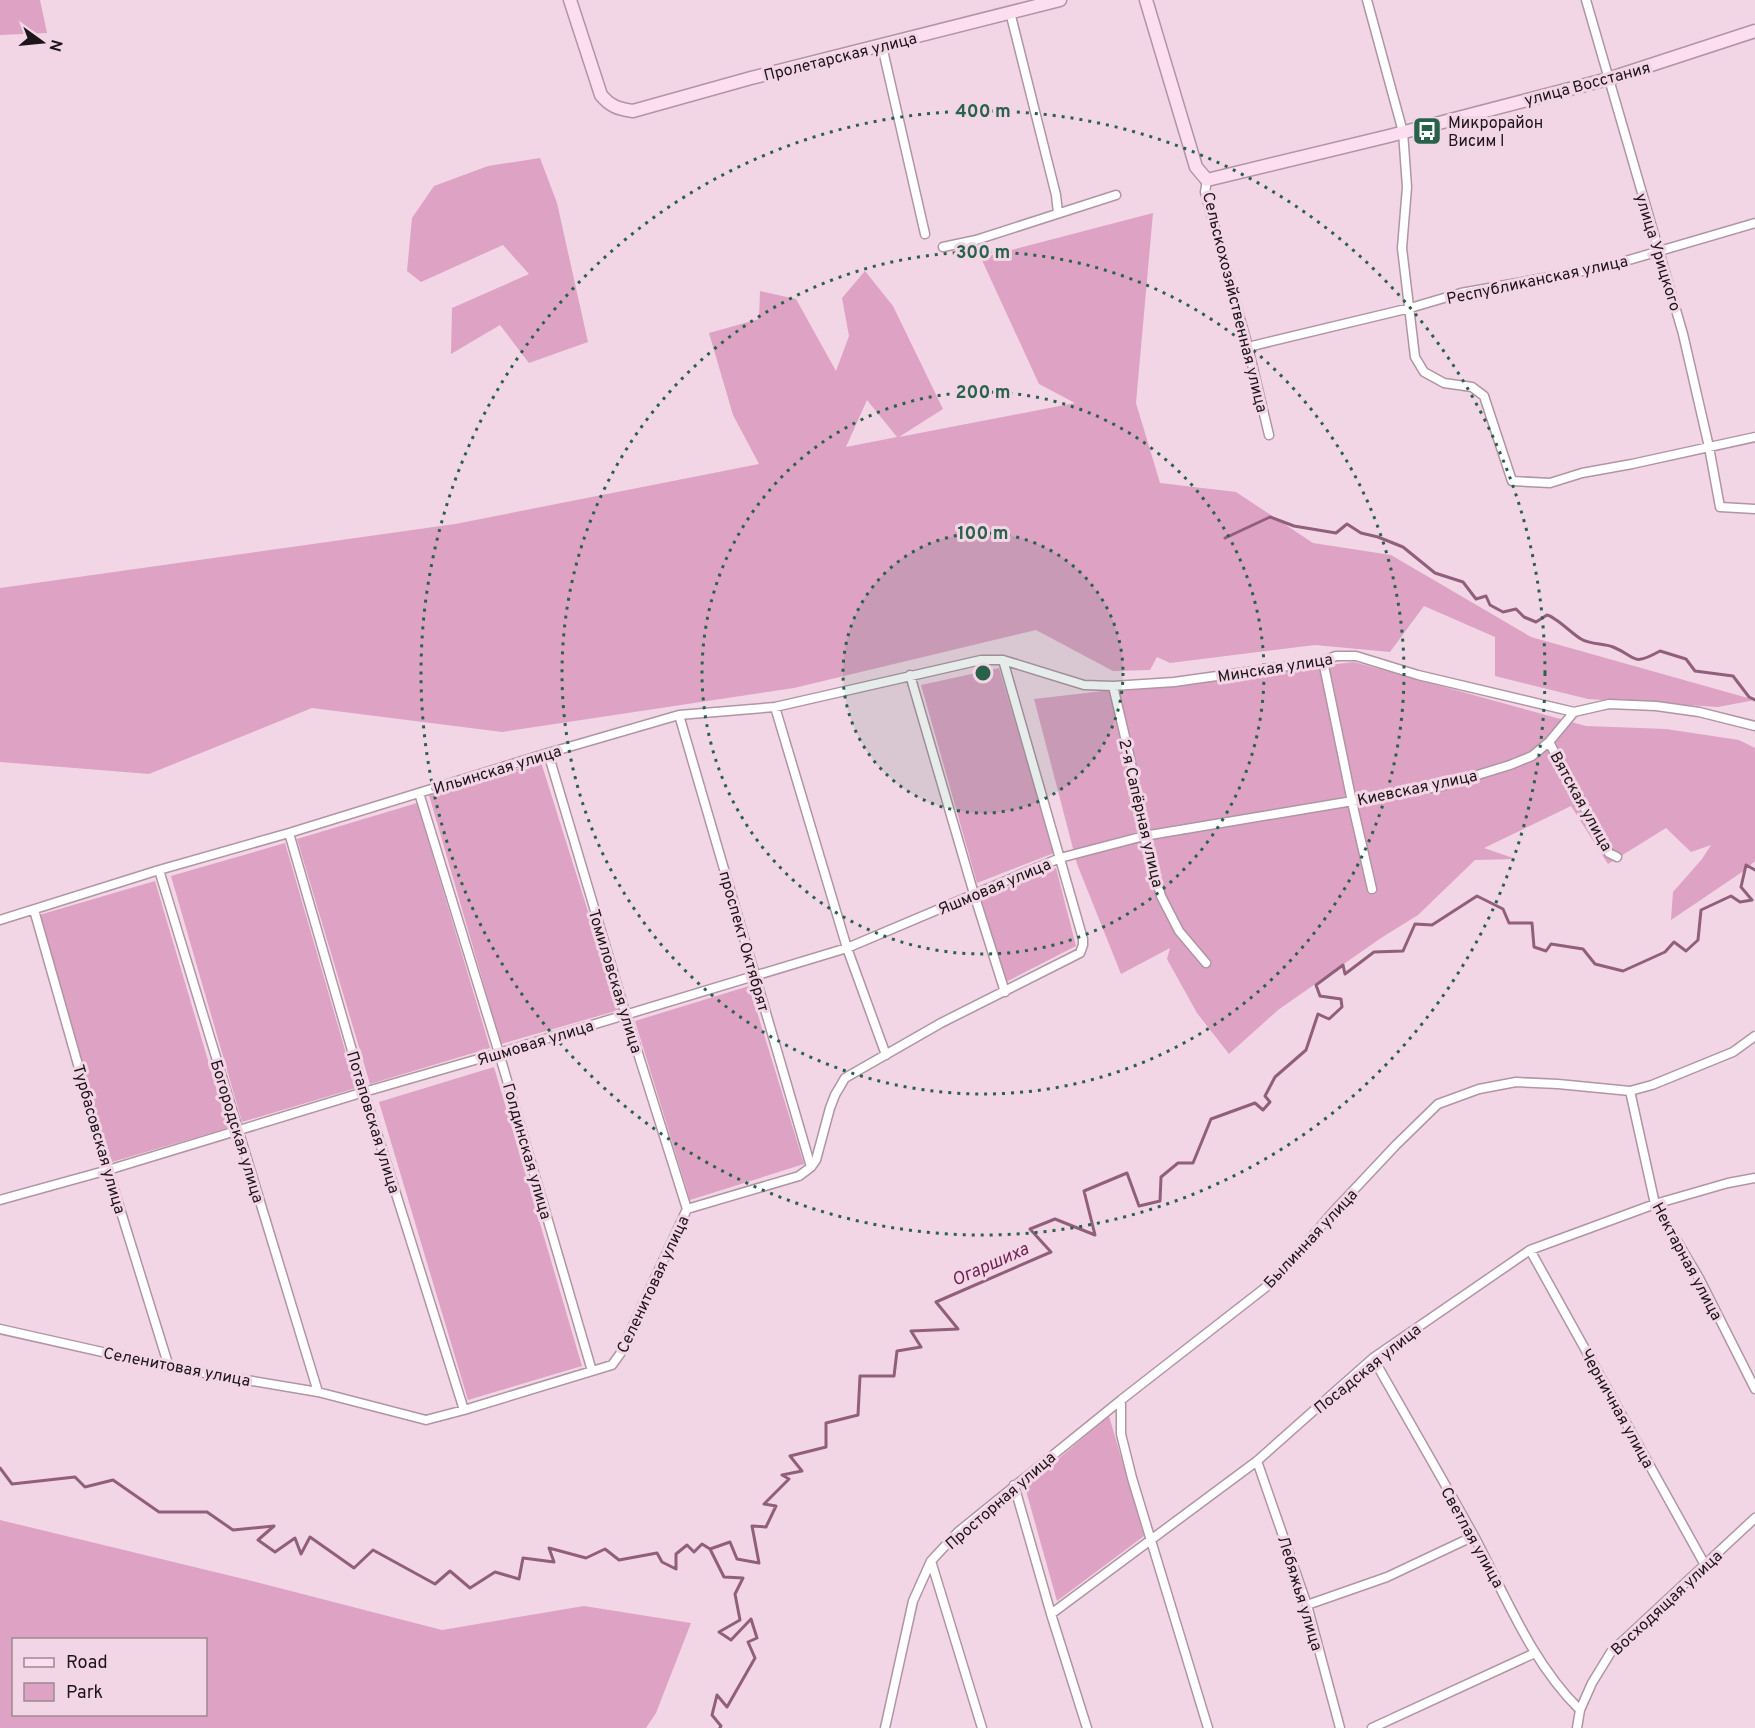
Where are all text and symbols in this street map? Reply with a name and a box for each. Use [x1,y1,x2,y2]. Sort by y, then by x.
north arrow [12,12,72,72]
street label: Пролетарская улица [762,29,919,87]
text: N [43,37,66,54]
street label: улица Восстания [1522,59,1653,111]
text: 400 m [955,101,1011,124]
place label: Микрорайон Висим I [1448,114,1543,152]
bus stop icon: Микрорайон Висим I [1411,115,1443,147]
street label: Сельскохозяйственная улица [1197,190,1271,415]
street label: улица Урицкого [1630,191,1685,314]
text: 300 m [956,242,1010,265]
street label: Республиканская улица [1445,252,1630,310]
text: 200 m [955,382,1011,405]
text: 100 m [957,523,1009,546]
street label: Минская улица [1216,650,1334,688]
centre of rings [973,663,993,683]
street label: 2-я Сапёрная улица [1113,737,1167,890]
street label: Ильинская улица [431,742,564,800]
street label: Вятская улица [1545,749,1616,855]
street label: Киевская улица [1356,766,1479,811]
street label: Яшмовая улица [935,855,1054,921]
street label: проспект Октябрят [713,869,773,1014]
street label: Томиловская улица [583,907,646,1056]
street label: Яшмовая улица [475,1017,596,1071]
street label: Потаповская улица [341,1049,403,1196]
street label: Богородская улица [205,1058,267,1206]
street label: Турбасовская улица [67,1063,129,1217]
street label: Голдинская улица [497,1081,555,1222]
street label: Былинная улица [1260,1185,1363,1293]
street label: Нектарная улица [1647,1200,1726,1324]
street label: Селенитовая улица [613,1213,694,1357]
water label: Огаршиха [949,1238,1033,1293]
street label: Посадская улица [1311,1320,1426,1419]
street label: Селенитовая улица [101,1344,252,1392]
street label: Черничная улица [1575,1346,1657,1472]
street label: Просторная улица [942,1448,1061,1555]
street label: Светлая улица [1435,1484,1507,1592]
street label: Лебяжья улица [1272,1534,1326,1654]
street label: Восходящая улица [1607,1547,1727,1660]
legend [12,1638,207,1716]
text: Road [66,1652,108,1675]
text: Park [66,1682,103,1705]

